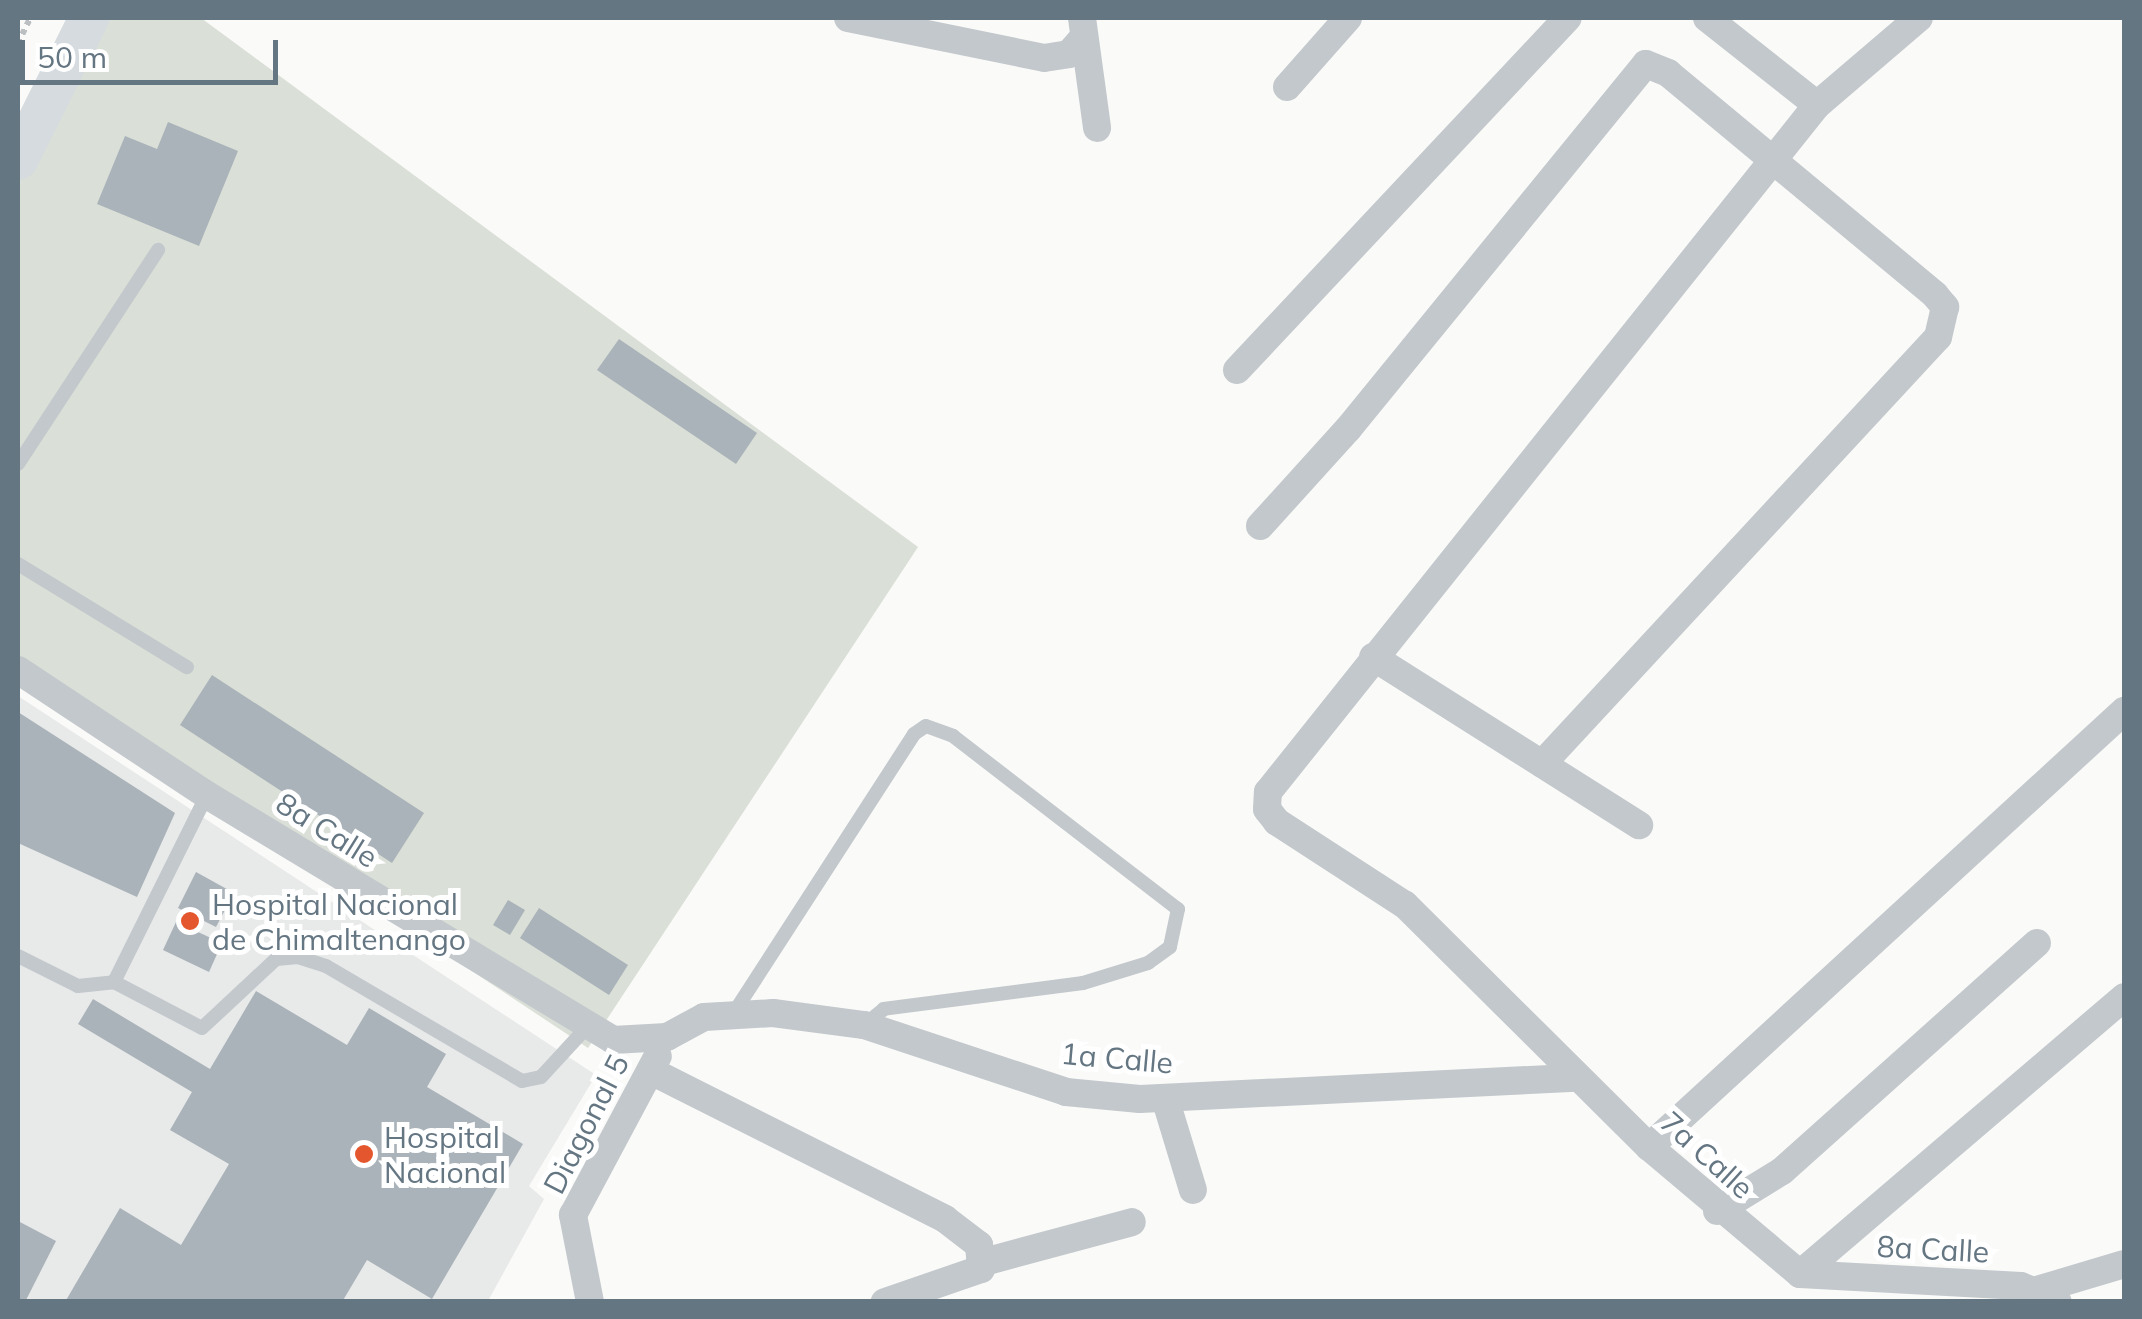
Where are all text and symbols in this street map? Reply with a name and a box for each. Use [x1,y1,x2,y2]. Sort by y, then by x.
scale bar [25,20,282,82]
text: 50 m [37,38,107,76]
street label: 8a Calle [270,785,384,875]
place label: Hospital Nacional de Chimaltenango [212,886,466,956]
marker: Hospital Nacional de Chimaltenango [177,908,203,934]
street label: 1a Calle [1059,1035,1175,1081]
street label: Diagonal 5 [536,1048,636,1200]
street label: 7a Calle [1653,1104,1761,1206]
place label: Hospital Nacional [384,1119,506,1190]
marker: Hospital Nacional [353,1143,375,1165]
street label: 8a Calle [1876,1228,1990,1270]

